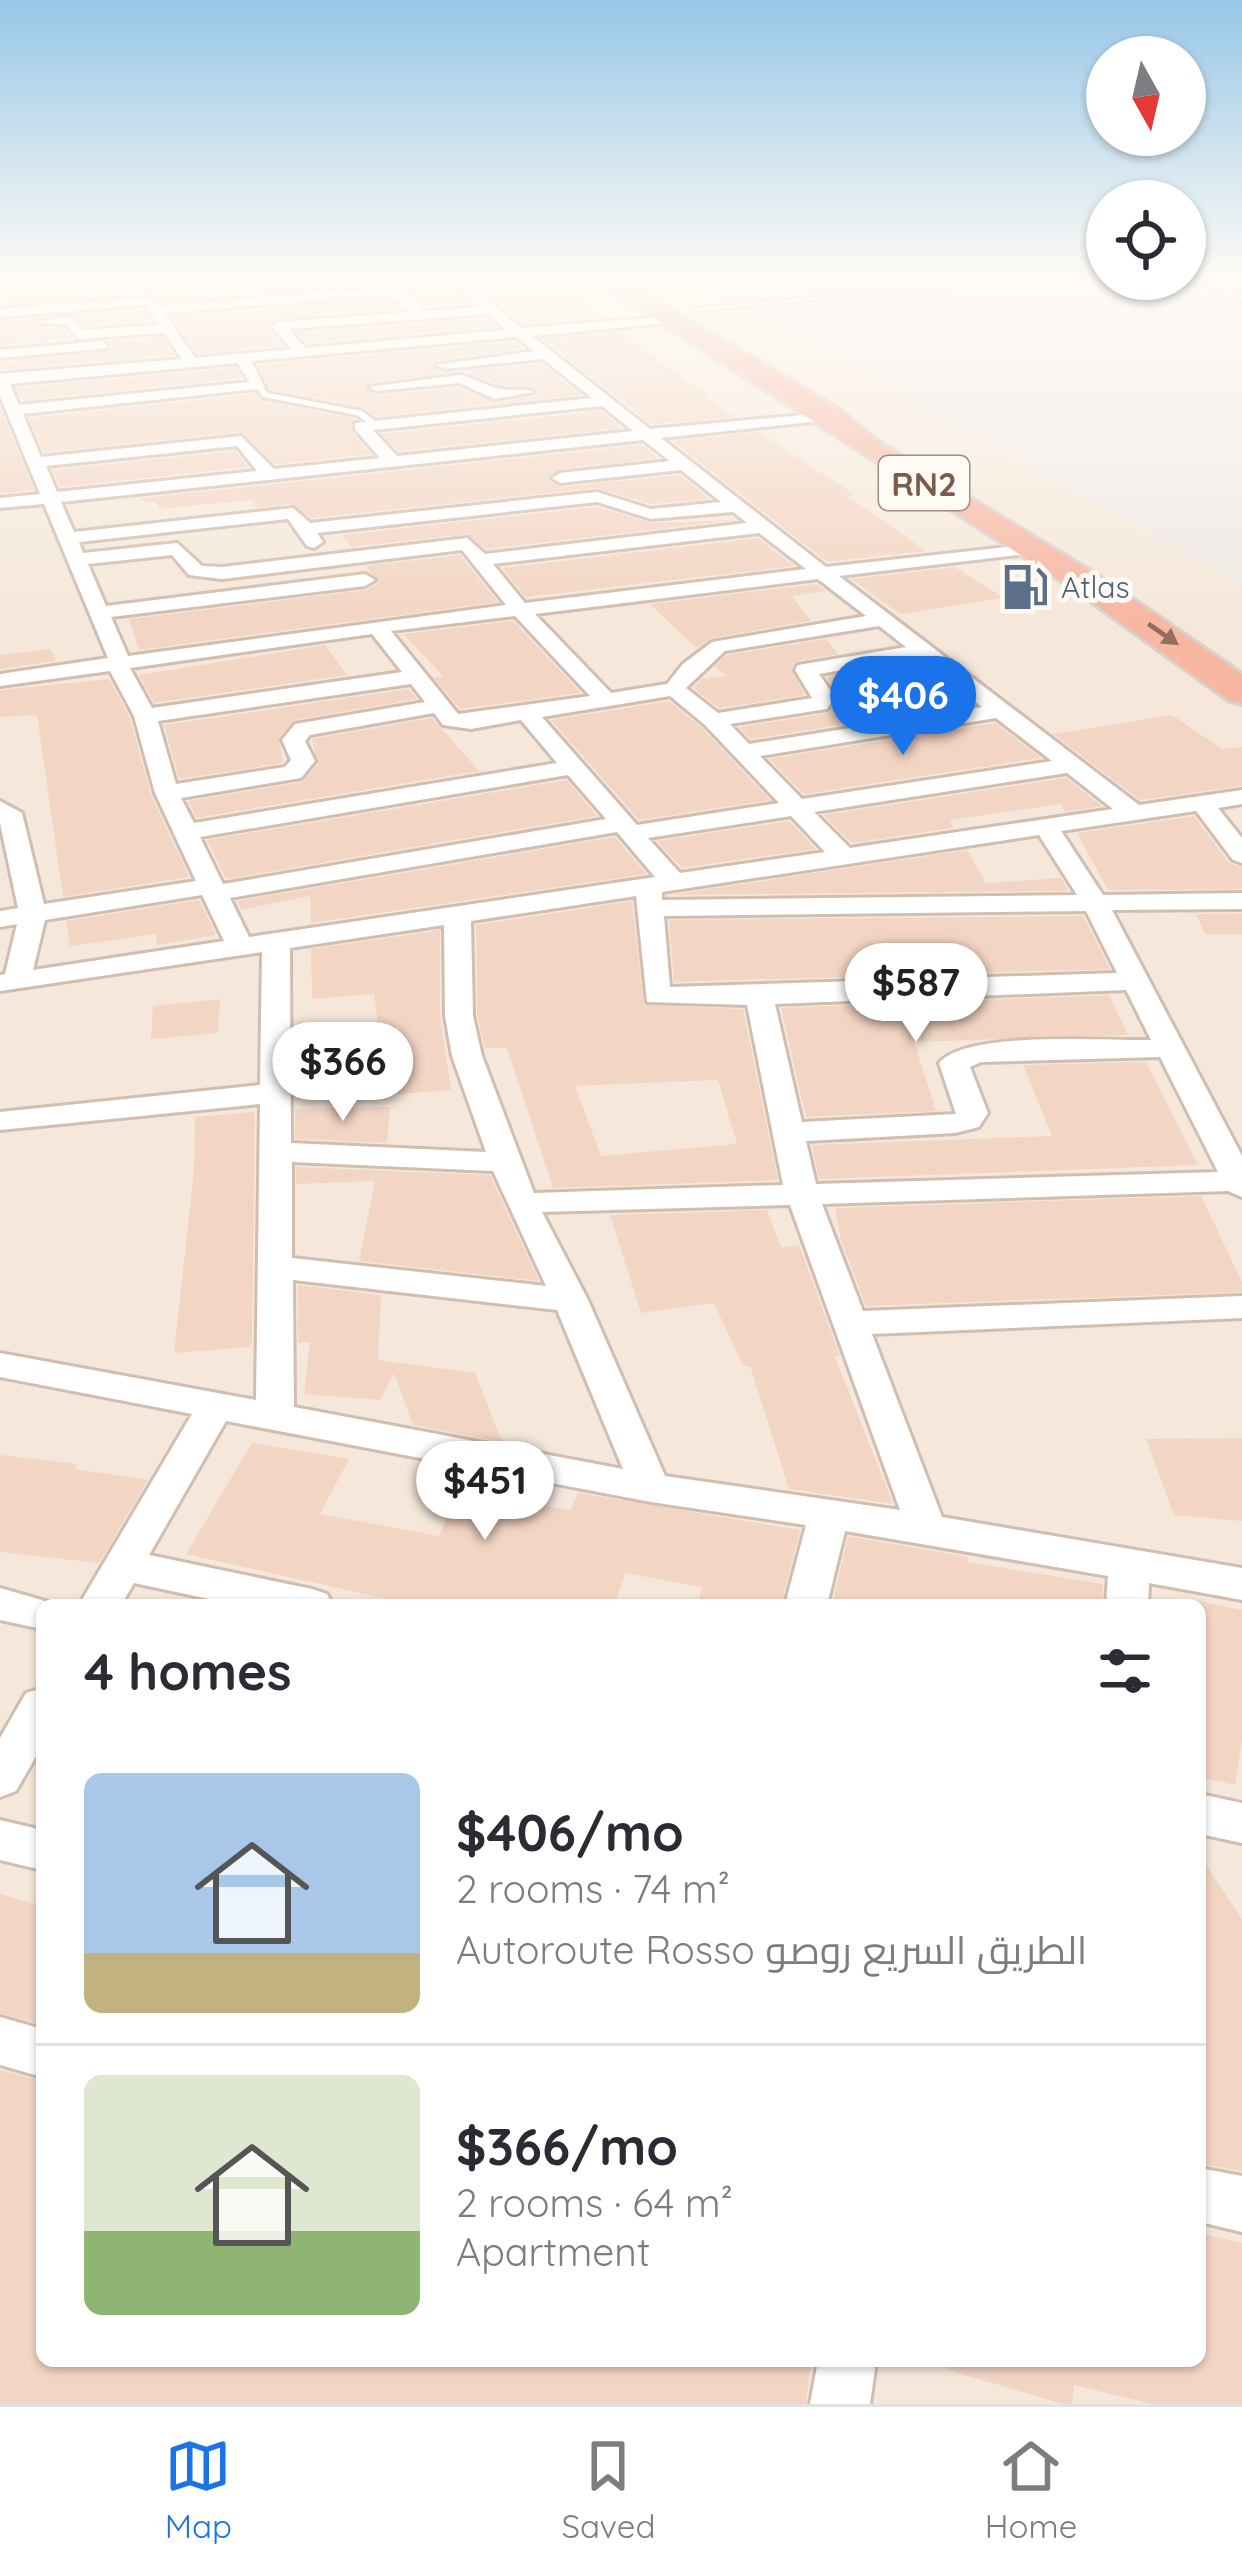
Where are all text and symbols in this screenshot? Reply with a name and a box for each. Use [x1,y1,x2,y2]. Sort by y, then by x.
north arrow [1086,36,1206,156]
map controls [1086,36,1206,300]
button: locate [1086,180,1206,300]
road number: RN2 [879,456,969,510]
fuel station icon: Atlas [1000,562,1050,612]
place label: Atlas [1061,568,1130,606]
one-way arrow [1147,622,1179,645]
pin: $406 [832,656,974,758]
text: $406 [857,670,949,719]
pin: $587 [845,943,987,1045]
text: $587 [872,957,960,1006]
pin: $366 [272,1022,414,1124]
text: $366 [299,1036,387,1085]
pin: $451 [414,1441,556,1543]
text: $451 [443,1455,527,1504]
icon: filters [1092,1638,1158,1704]
text: 4 homes [84,1639,292,1703]
text: $406/mo [456,1800,684,1864]
icon: home [180,1821,324,1965]
text: 2 rooms · 74 m² [456,1864,730,1913]
text: Autoroute Rosso الطريق السريع روصو [456,1925,1087,1974]
text: $366/mo [456,2114,678,2178]
icon: home [180,2123,324,2267]
text: 2 rooms · 64 m² [456,2178,733,2227]
text: Apartment [456,2227,650,2276]
tab: Map [165,2433,232,2546]
tab: Saved [561,2433,655,2546]
tab: Home [985,2433,1077,2546]

